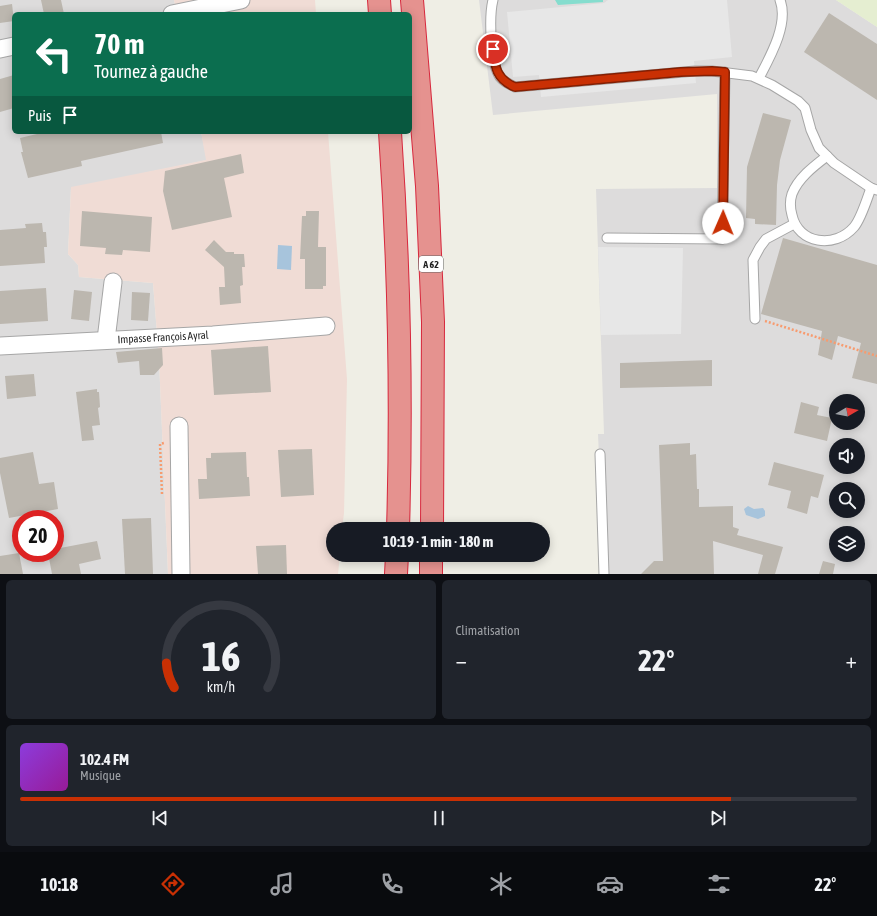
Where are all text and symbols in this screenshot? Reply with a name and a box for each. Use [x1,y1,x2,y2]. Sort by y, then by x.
icon: left [28,28,80,80]
text: 70 m [94,28,144,60]
pin [476,32,510,66]
icon: arrive [482,38,504,60]
text: Tournez à gauche [94,61,208,82]
icon: arrive [59,104,81,126]
text: Puis [28,107,51,124]
position arrow [702,202,744,244]
road number: A 62 [419,256,443,272]
street label: Impasse François Ayral [117,329,209,345]
north arrow [829,394,865,430]
map controls [829,394,865,562]
button: sound [829,438,865,474]
button: search [829,482,865,518]
speed limit sign: 20 [12,510,64,562]
button: layers [829,526,865,562]
text: 10:19 · 1 min · 180 m [383,533,493,550]
text: Climatisation [456,623,520,638]
text: 16 [201,631,240,679]
text: 22° [638,643,674,677]
text: − [456,647,467,673]
text: + [846,647,857,673]
text: km/h [207,678,235,694]
text: 102.4 FM [80,751,129,768]
text: Musique [80,768,121,783]
icon: previous [149,807,171,829]
icon: pause [428,807,450,829]
icon: next [707,807,729,829]
icon: directions [159,870,187,898]
icon: music [268,870,296,898]
icon: phone [378,870,406,898]
icon: climate [487,870,515,898]
icon: car [596,870,624,898]
icon: filters [705,870,733,898]
text: 10:18 [41,874,78,895]
text: 22° [814,874,836,895]

